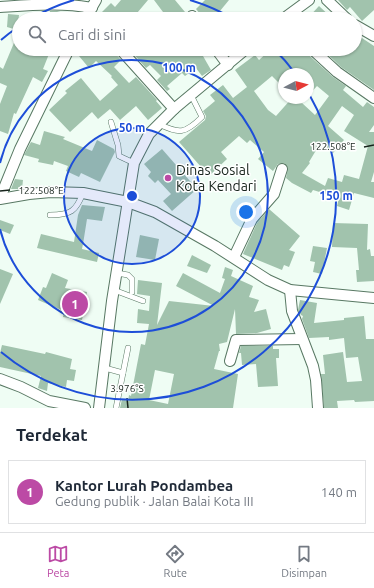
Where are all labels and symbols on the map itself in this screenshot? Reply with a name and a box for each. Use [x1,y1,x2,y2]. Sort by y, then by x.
text: 100 m [162,61,196,74]
north arrow [278,68,314,104]
text: 50 m [119,121,145,134]
text: 122.508°E [310,141,356,152]
place label: Dinas Sosial Kota Kendari [176,162,257,194]
marker: Dinas Sosial Kota Kendari [163,173,173,183]
text: 122.508°E [18,185,64,196]
centre of rings [125,189,139,203]
text: 150 m [319,189,353,202]
your location [236,202,256,222]
pin: 1 [62,289,88,319]
text: 3.976°S [110,383,144,394]

